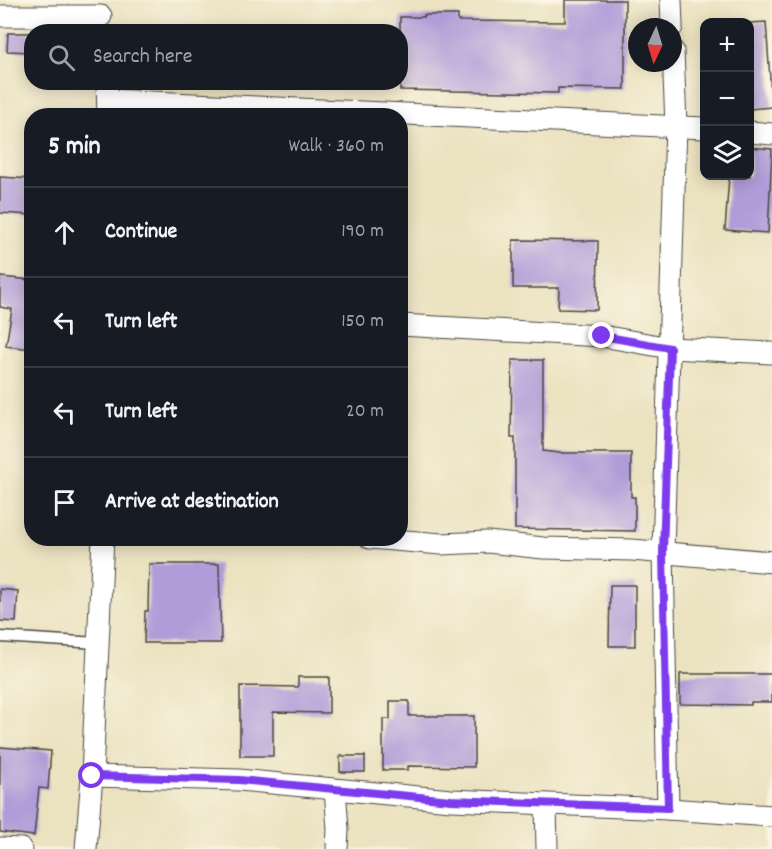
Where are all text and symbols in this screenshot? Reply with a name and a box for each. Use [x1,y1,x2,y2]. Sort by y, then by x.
north arrow [628,18,682,72]
map controls [700,18,754,180]
button: + [700,18,754,72]
search box [24,24,408,90]
icon: search [45,41,78,74]
text: Search here [93,42,192,73]
button: − [700,72,754,126]
button: layers [700,126,754,180]
text: 5 min [48,129,101,166]
text: Walk · 360 m [289,133,384,161]
icon: ahead [48,216,81,249]
text: Continue [105,217,177,248]
text: 190 m [341,218,384,246]
icon: left [48,306,81,339]
text: Turn left [105,307,177,338]
text: 150 m [341,308,384,336]
route end [588,322,614,348]
icon: left [48,396,81,429]
text: Turn left [105,397,177,428]
text: 20 m [346,398,384,426]
icon: arrive [48,486,81,519]
text: Arrive at destination [105,487,279,518]
route start [78,762,104,788]

